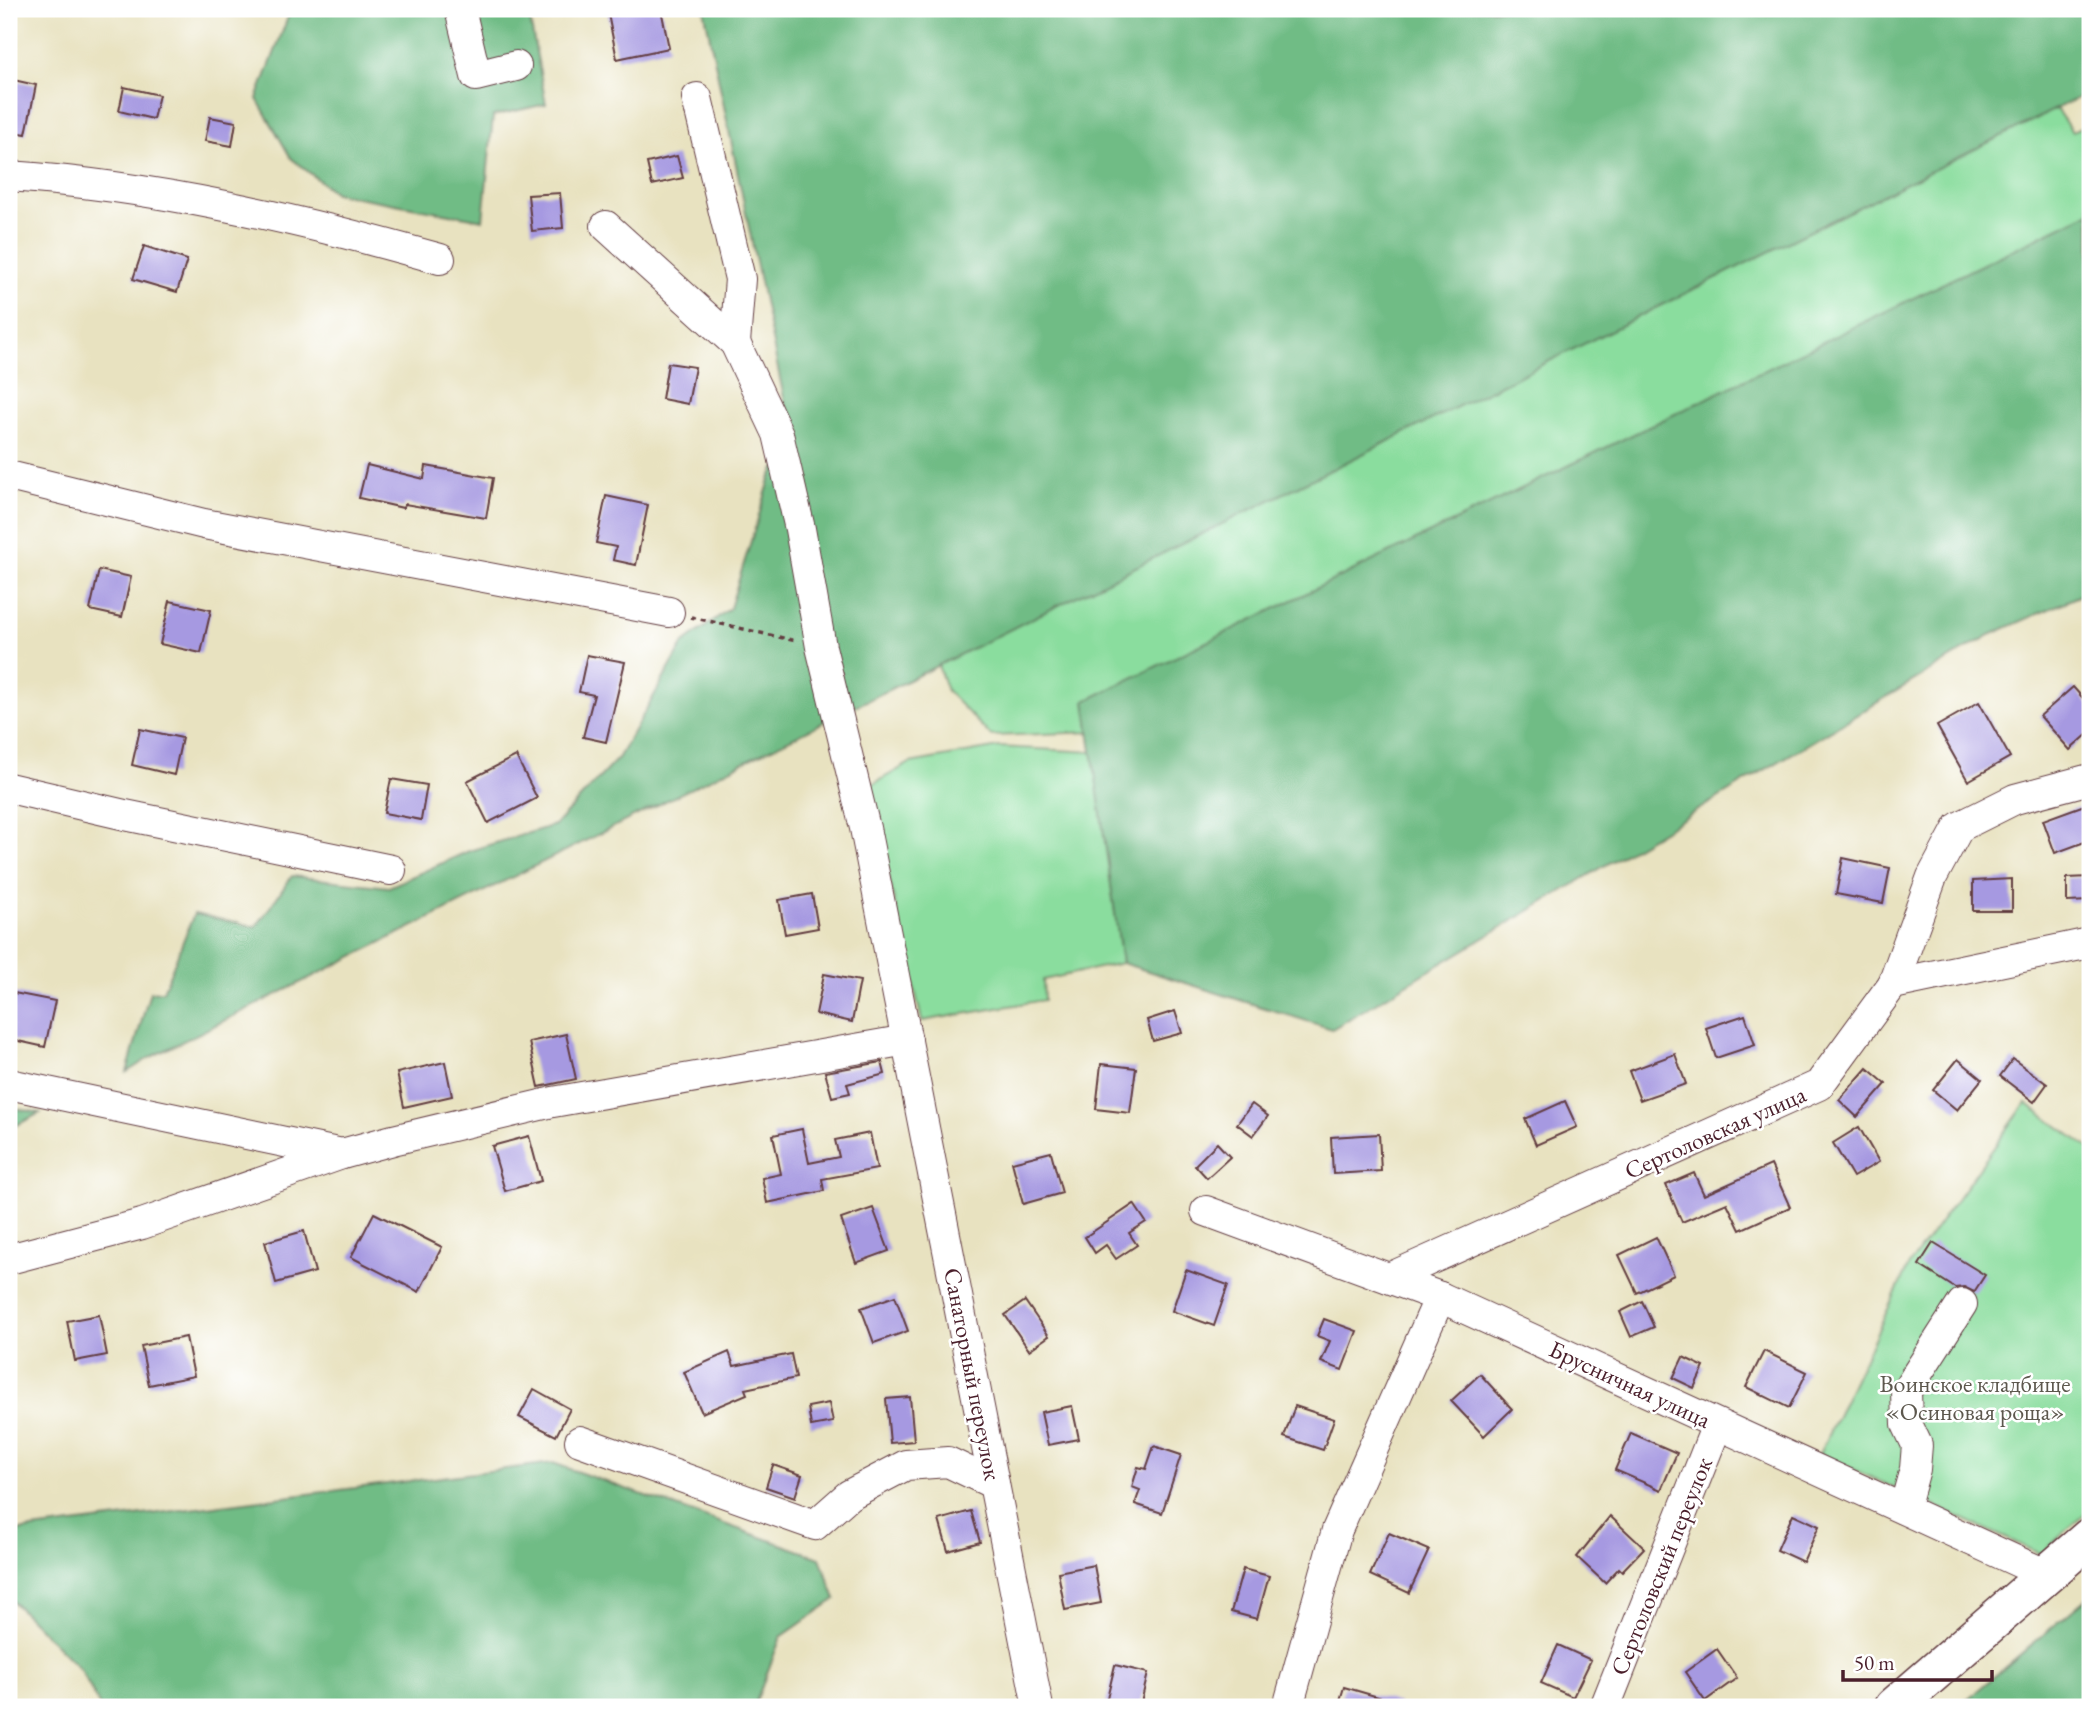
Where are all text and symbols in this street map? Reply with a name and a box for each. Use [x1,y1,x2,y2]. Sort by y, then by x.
street label: Сертоловская улица [1620,1078,1811,1186]
street label: Санаторный переулок [937,1265,1009,1483]
street label: Брусничная улица [1544,1333,1716,1435]
park label: Воинское кладбище «Осиновая роща» [1879,1368,2071,1427]
street label: Сертоловский переулок [1603,1452,1719,1680]
scale bar [1843,1639,1992,1683]
text: 50 m [1854,1649,1895,1676]

